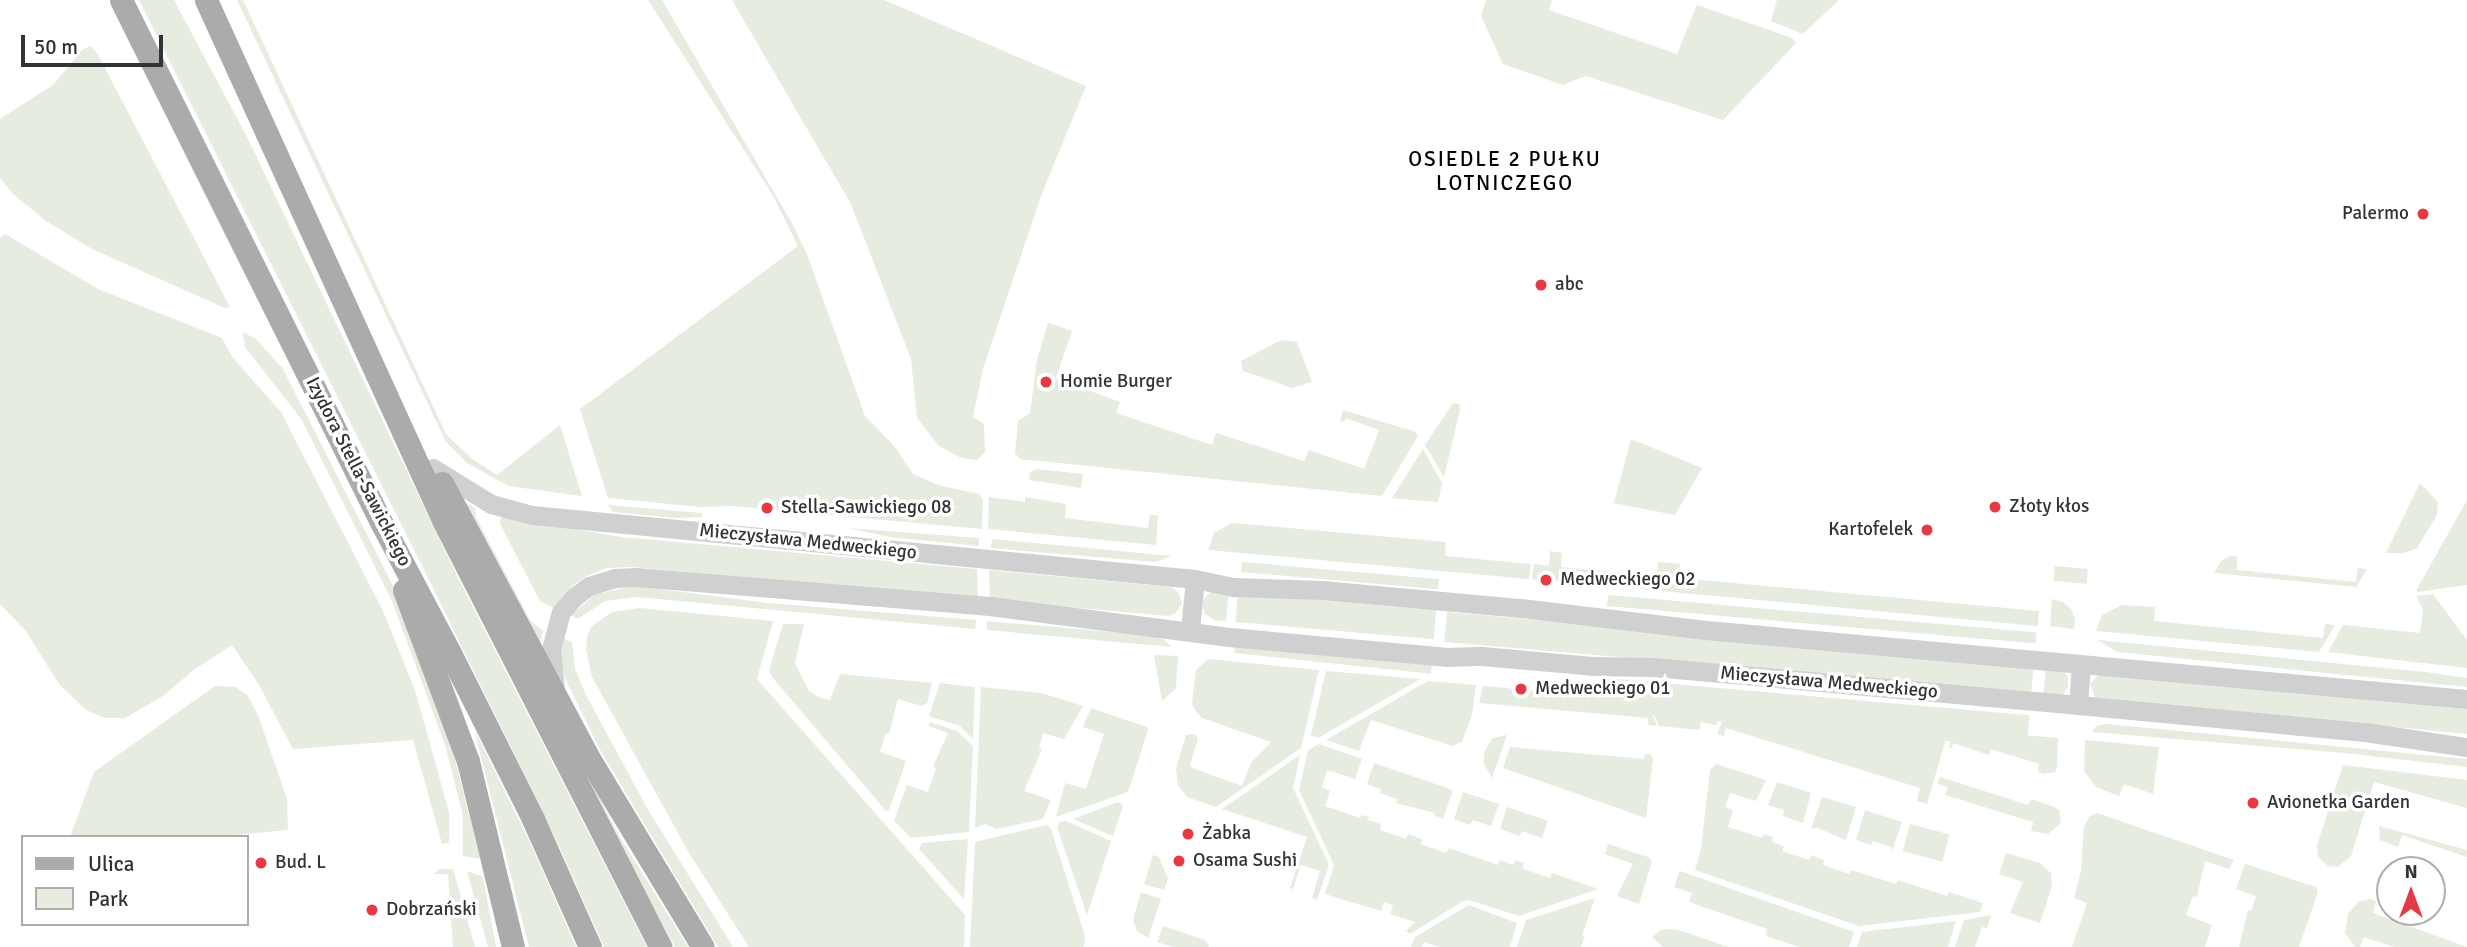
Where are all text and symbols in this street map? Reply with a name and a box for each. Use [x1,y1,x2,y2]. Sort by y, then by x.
scale bar [24,21,166,65]
text: 50 m [34,34,78,60]
district label: OSIEDLE 2 PUŁKU LOTNICZEGO [1410,146,1600,196]
place label: Palermo [2342,203,2409,225]
marker: Palermo [2415,206,2431,222]
place label: abc [1555,274,1584,296]
marker: abc [1533,277,1549,293]
place label: Homie Burger [1060,371,1172,393]
street label: Izydora Stella-Sawickiego [300,374,416,570]
marker: Homie Burger [1038,374,1054,390]
place label: Złoty kłos [2009,496,2089,518]
place label: Stella-Sawickiego 08 [781,497,952,519]
marker: Złoty kłos [1987,499,2003,515]
marker: Stella-Sawickiego 08 [759,500,775,516]
street label: Mieczysława Medweckiego [698,519,918,565]
place label: Kartofelek [1828,519,1913,541]
marker: Kartofelek [1919,522,1935,538]
place label: Medweckiego 02 [1560,569,1696,591]
marker: Medweckiego 02 [1538,572,1554,588]
street label: Mieczysława Medweckiego [1719,662,1939,704]
place label: Medweckiego 01 [1535,678,1671,700]
marker: Medweckiego 01 [1513,681,1529,697]
place label: Avionetka Garden [2267,792,2410,814]
marker: Avionetka Garden [2245,795,2261,811]
place label: Żabka [1202,823,1251,845]
marker: Żabka [1180,826,1196,842]
legend [21,835,248,926]
place label: Osama Sushi [1193,850,1297,872]
text: Ulica [88,851,134,877]
place label: Bud. L [275,852,326,874]
marker: Osama Sushi [1171,853,1187,869]
marker: Bud. L [253,855,269,871]
north arrow [2376,856,2446,926]
text: N [2404,860,2418,884]
text: Park [88,886,128,912]
place label: Dobrzański [386,899,477,921]
marker: Dobrzański [364,902,380,918]

